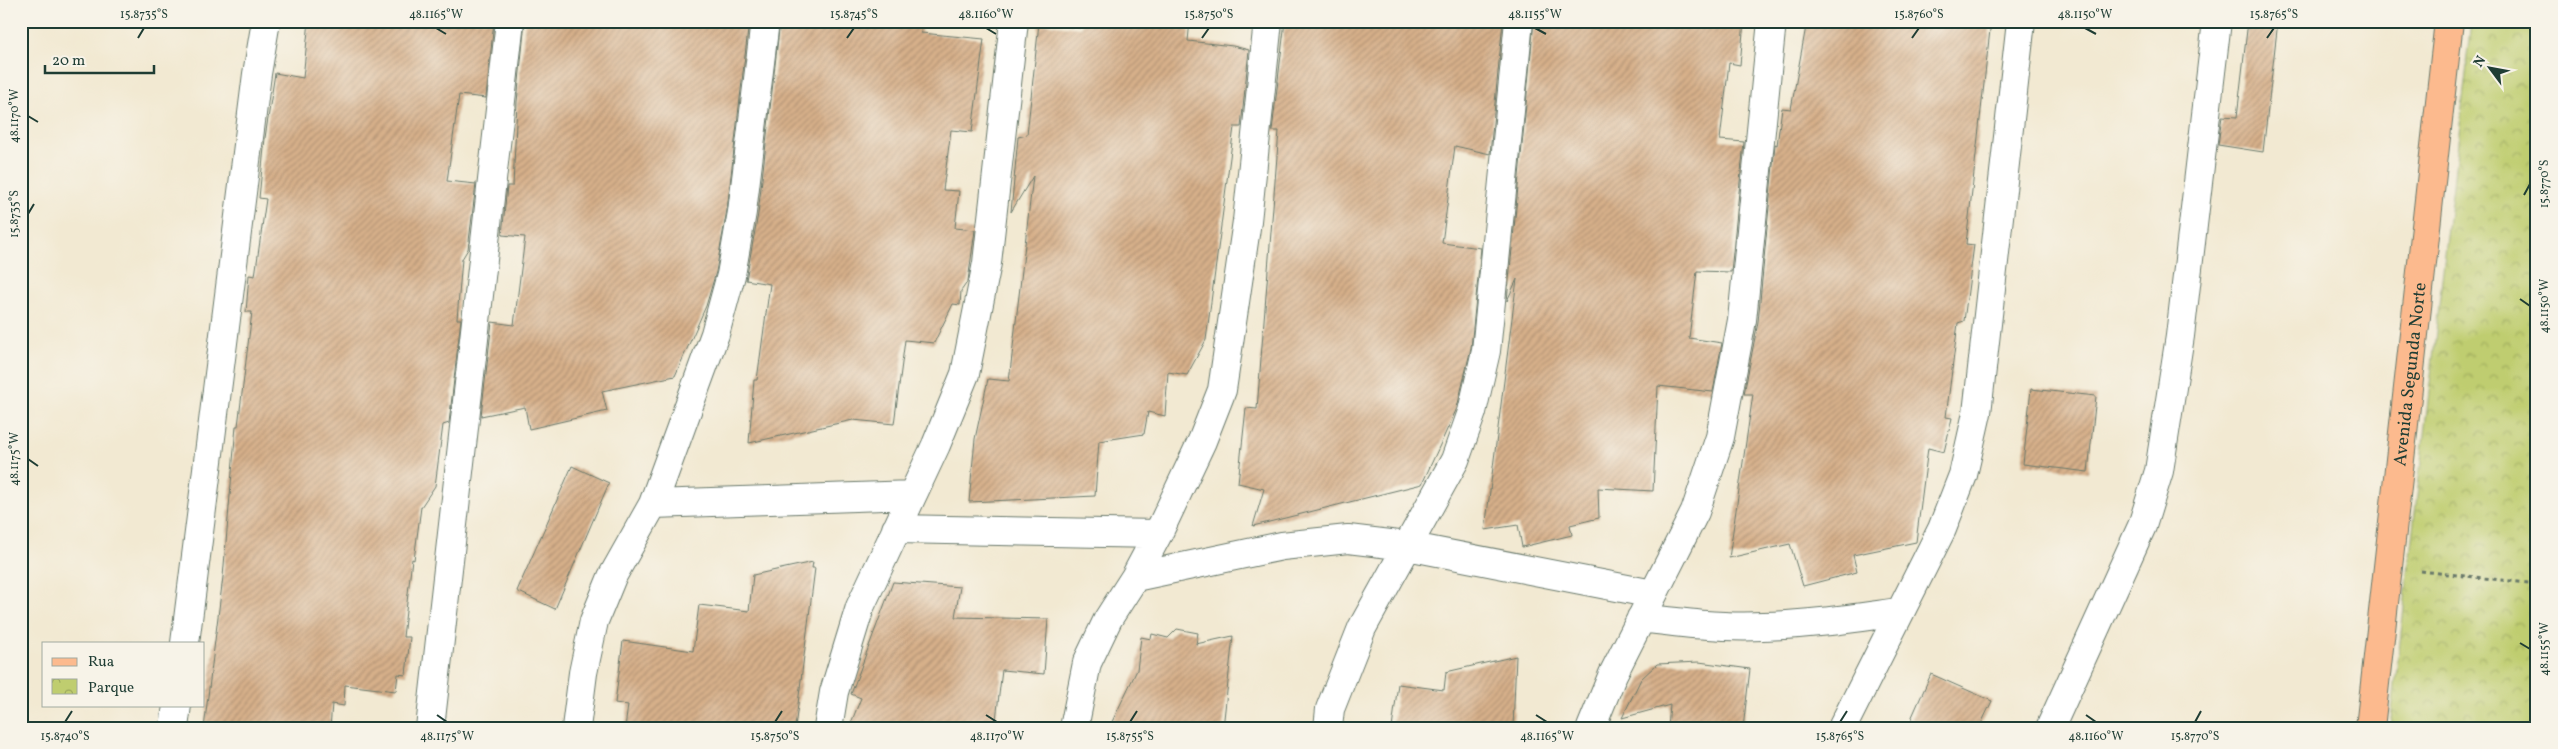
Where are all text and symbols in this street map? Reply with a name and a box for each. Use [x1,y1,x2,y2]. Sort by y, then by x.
text: 15.8735°S [120,7,168,23]
text: 48.1165°W [409,7,463,23]
text: 15.8745°S [830,7,878,23]
text: 48.1160°W [958,7,1014,23]
text: 15.8750°S [1185,7,1233,23]
text: 48.1155°W [1508,7,1562,23]
text: 15.8760°S [1894,7,1944,23]
text: 48.1150°W [2058,7,2112,23]
text: 15.8765°S [2250,7,2298,23]
scale bar [45,42,154,74]
north arrow [2466,42,2516,92]
text: 20 m [52,51,85,72]
text: N [2469,53,2491,71]
text: 48.1170°W [7,89,23,143]
text: 15.8770°S [2537,160,2553,208]
text: 15.8735°S [7,190,23,238]
text: 48.1150°W [2537,279,2553,333]
street label: Avenida Segunda Norte [2388,281,2434,468]
text: 48.1175°W [7,432,23,486]
text: 48.1155°W [2537,622,2553,676]
legend [42,642,205,706]
text: Rua [88,652,114,673]
text: Parque [88,678,134,699]
text: 15.8740°S [40,729,90,745]
text: 48.1175°W [420,729,474,745]
text: 15.8750°S [751,729,799,745]
text: 48.1170°W [970,729,1024,745]
text: 15.8755°S [1106,729,1154,745]
text: 48.1165°W [1520,729,1574,745]
text: 15.8765°S [1816,729,1864,745]
text: 48.1160°W [2068,729,2124,745]
text: 15.8770°S [2171,729,2219,745]

